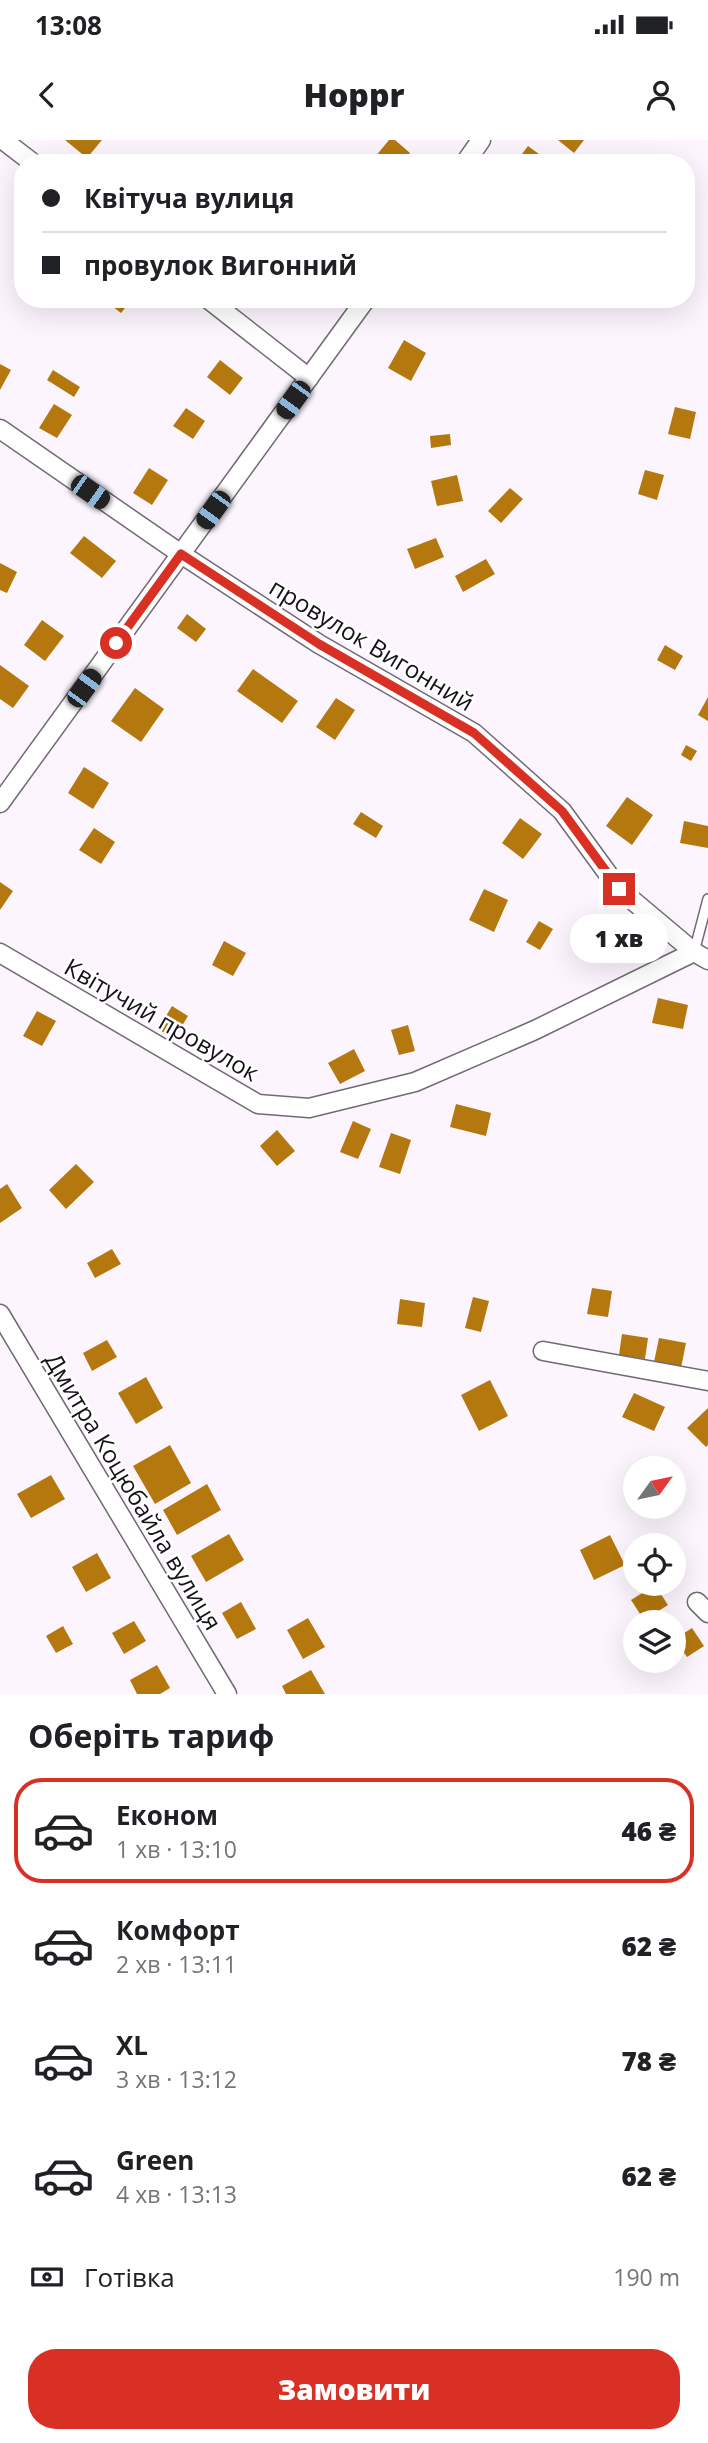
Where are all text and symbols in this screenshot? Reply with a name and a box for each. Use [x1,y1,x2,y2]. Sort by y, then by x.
text: 13:08 [35,7,102,43]
text: Hoppr [303,73,405,116]
icon: back [28,76,66,114]
icon: person [642,76,680,114]
text: Квітуча вулиця [84,180,294,216]
text: провулок Вигонний [84,247,357,283]
car [273,377,314,423]
car [67,471,114,513]
car [193,487,234,533]
street label: провулок Вигонний [264,570,480,718]
route start [100,627,132,659]
car [64,665,105,711]
route end [603,873,635,905]
callout: 1 хв [570,914,668,962]
text: 1 хв [595,922,643,954]
street label: Квітучий провулок [59,950,266,1088]
street label: Дмитра Коцюбайла вулиця [38,1346,230,1636]
north arrow [623,1456,686,1519]
map controls [623,1456,686,1673]
button: locate [623,1533,686,1596]
button: layers [623,1610,686,1673]
text: Оберіть тариф [28,1714,274,1757]
text: Економ [116,1797,218,1833]
icon: car [32,1799,95,1862]
text: 46 ₴ [621,1813,676,1849]
text: 1 хв · 13:10 [116,1833,237,1865]
text: Комфорт [116,1912,240,1948]
icon: car [32,1914,95,1977]
text: 62 ₴ [621,1928,676,1964]
text: 2 хв · 13:11 [116,1948,237,1980]
text: XL [116,2027,148,2063]
icon: car [32,2029,95,2092]
text: 78 ₴ [621,2043,676,2079]
text: 3 хв · 13:12 [116,2063,237,2095]
text: Green [116,2142,194,2178]
icon: car [32,2144,95,2207]
text: 62 ₴ [621,2158,676,2194]
text: 4 хв · 13:13 [116,2178,237,2210]
icon: cash [28,2258,66,2296]
text: Готівка [84,2259,175,2295]
text: 190 m [613,2261,680,2293]
button: Замовити [28,2349,680,2429]

